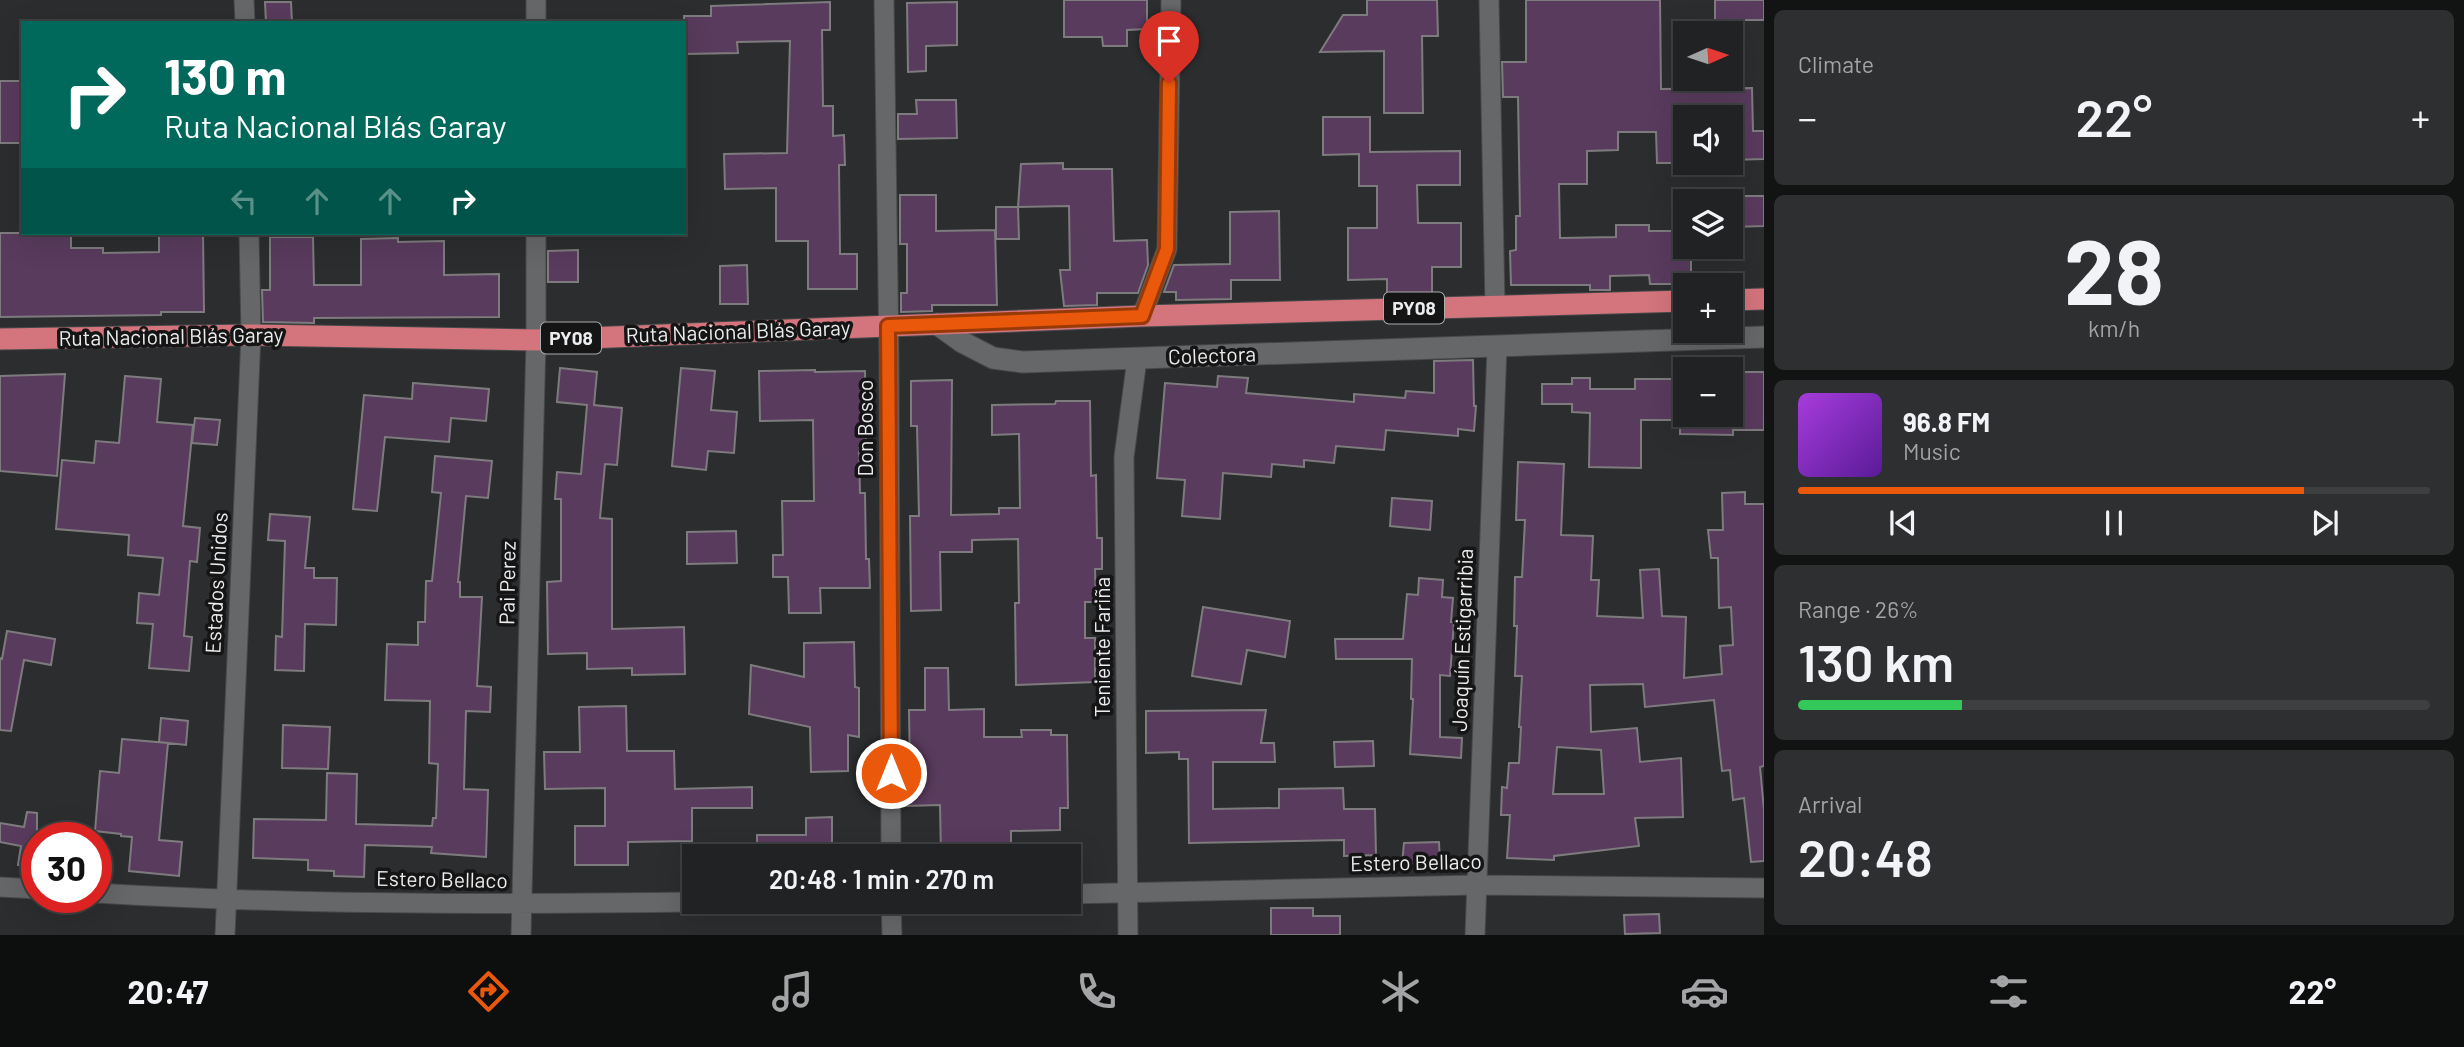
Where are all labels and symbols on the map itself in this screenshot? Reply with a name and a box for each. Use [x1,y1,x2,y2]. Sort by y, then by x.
pin [1139,11,1199,83]
north arrow [1673,21,1743,91]
road number: PY08 [1384,292,1444,324]
street label: Ruta Nacional Blás Garay [625,314,851,347]
street label: Ruta Nacional Blás Garay [58,321,284,350]
road number: PY08 [541,322,601,354]
street label: Colectora [1167,340,1256,369]
street label: Don Bosco [852,380,877,476]
street label: Estados Unidos [199,512,232,654]
street label: Pai Perez [493,541,520,625]
street label: Joaquín Estigarribia [1446,548,1477,732]
street label: Teniente Fariña [1089,577,1114,717]
position arrow [854,736,928,810]
speed limit sign: 30 [21,822,112,913]
street label: Estero Bellaco [1350,848,1482,875]
street label: Estero Bellaco [376,865,508,892]

